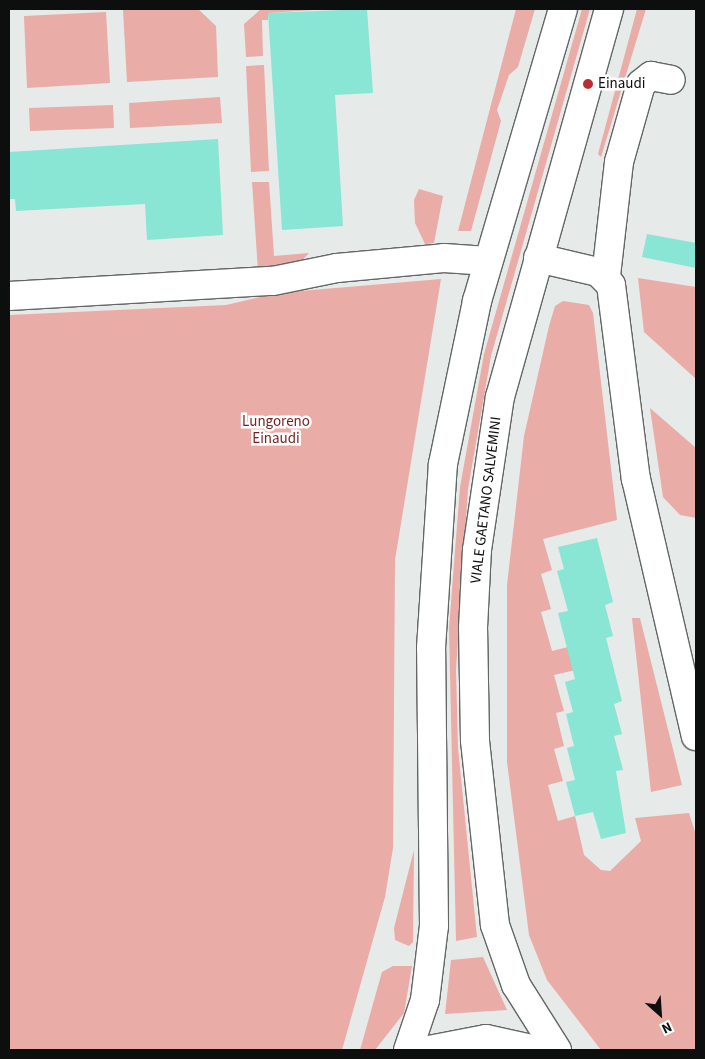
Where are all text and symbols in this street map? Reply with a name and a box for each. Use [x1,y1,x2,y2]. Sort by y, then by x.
place label: Einaudi [598,75,646,93]
marker: Einaudi [582,78,594,90]
park label: Lungoreno Einaudi [242,412,310,447]
street label: VIALE GAETANO SALVEMINI [467,416,505,584]
north arrow [635,989,685,1039]
text: N [658,1016,675,1039]

